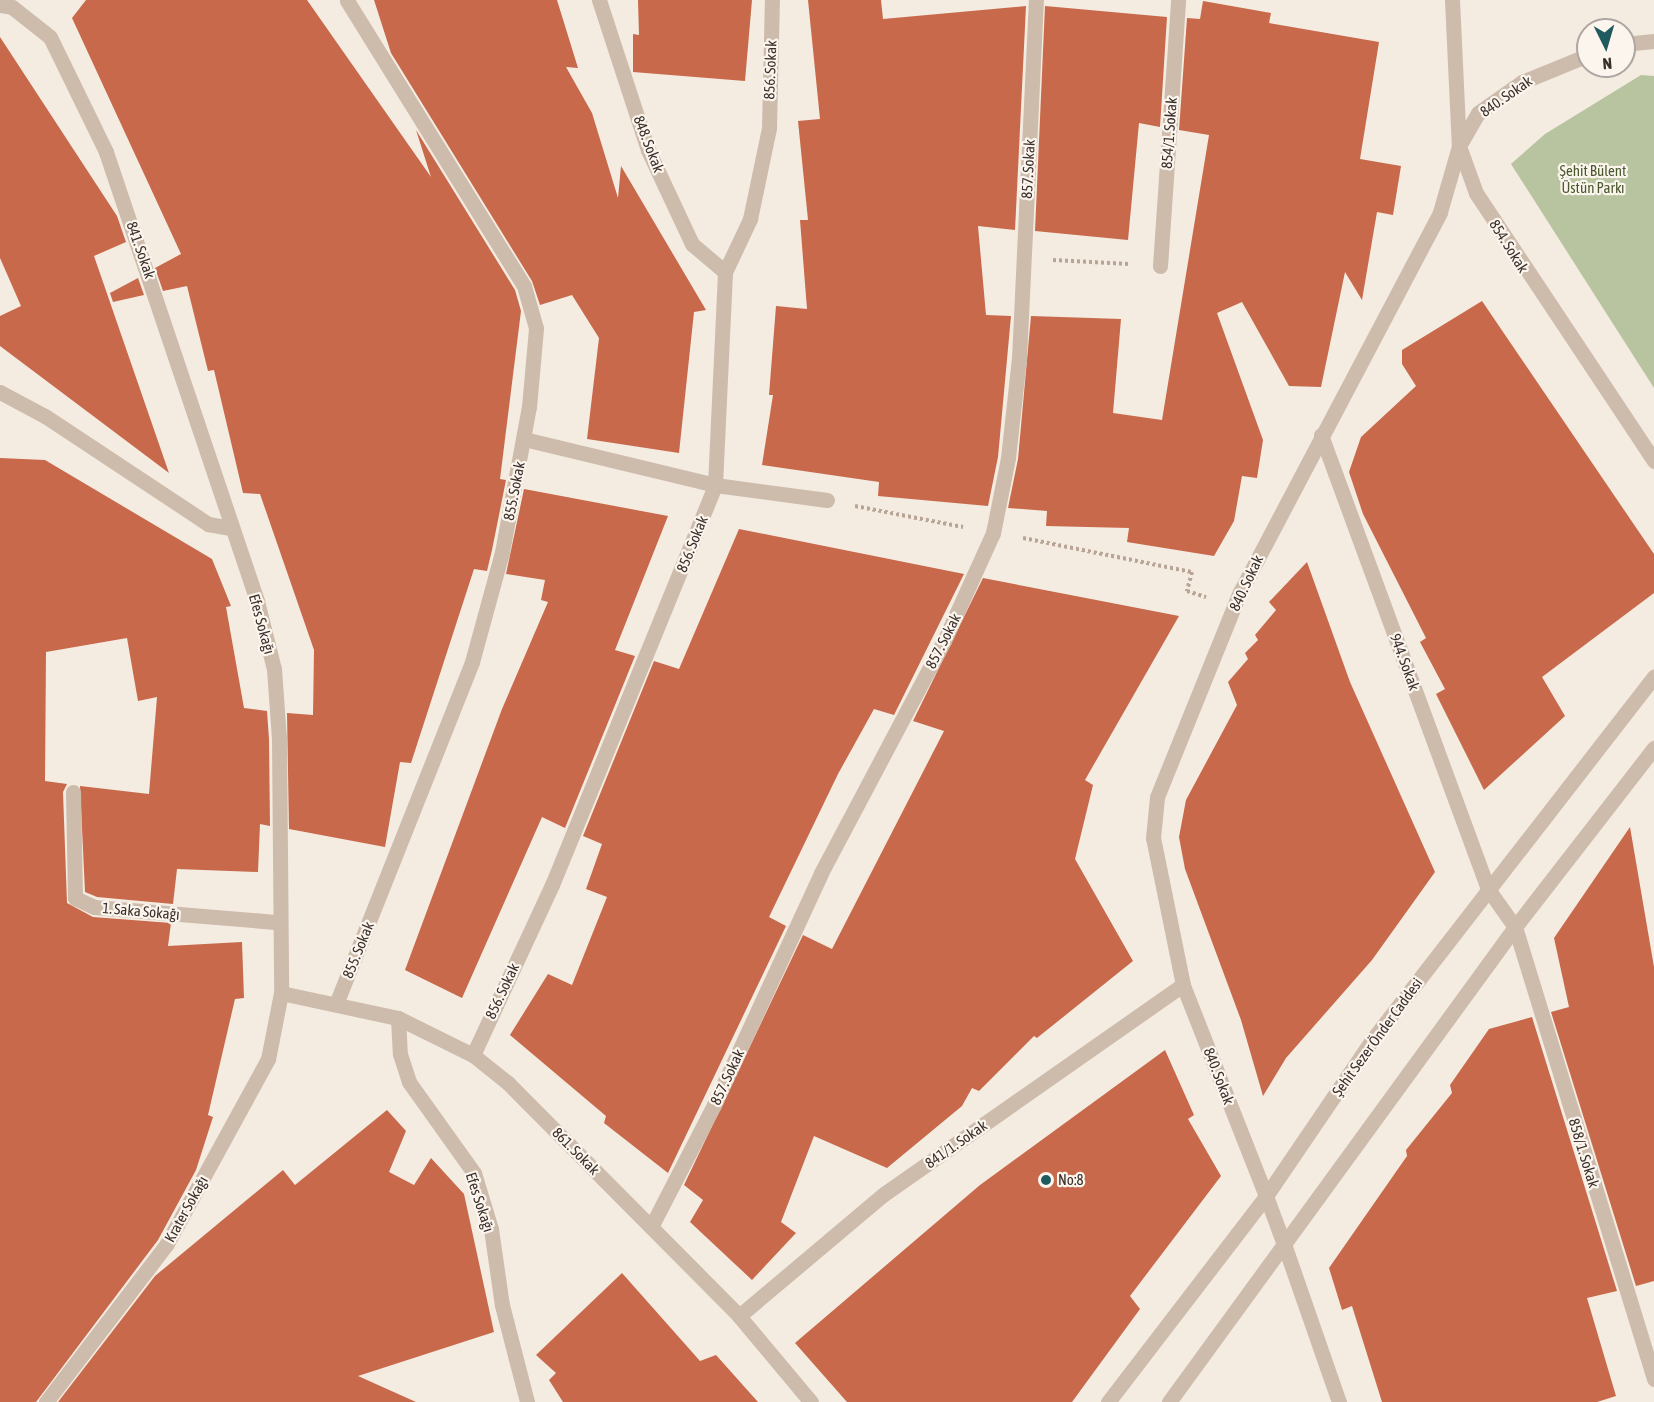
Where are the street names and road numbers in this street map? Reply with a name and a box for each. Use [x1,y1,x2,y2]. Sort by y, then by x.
street label: 856. Sokak [760,40,780,100]
street label: 840. Sokak [1477,72,1535,120]
street label: 854/1. Sokak [1158,97,1180,169]
street label: 848. Sokak [630,113,668,175]
street label: 857. Sokak [1017,139,1039,199]
street label: 854. Sokak [1486,216,1532,276]
street label: 841. Sokak [123,219,159,281]
street label: 855. Sokak [499,460,529,522]
street label: 856. Sokak [673,513,711,575]
street label: 840. Sokak [1225,552,1267,614]
street label: Efes Sokağı [245,592,279,656]
street label: 857. Sokak [921,610,965,672]
street label: 944. Sokak [1386,631,1424,693]
street label: 1. Saka Sokağı [102,899,180,923]
street label: 855. Sokak [339,919,377,981]
street label: 856. Sokak [481,960,523,1022]
street label: Şehit Sezer Önder Caddesi [1328,974,1426,1100]
street label: 840. Sokak [1200,1045,1238,1107]
street label: 857. Sokak [706,1046,748,1108]
street label: 841/1. Sokak [922,1116,990,1172]
street label: 858/1. Sokak [1565,1116,1603,1190]
street label: 861. Sokak [549,1124,603,1178]
street label: Efes Sokağı [462,1170,498,1234]
street label: Krater Sokağı [160,1173,212,1245]

